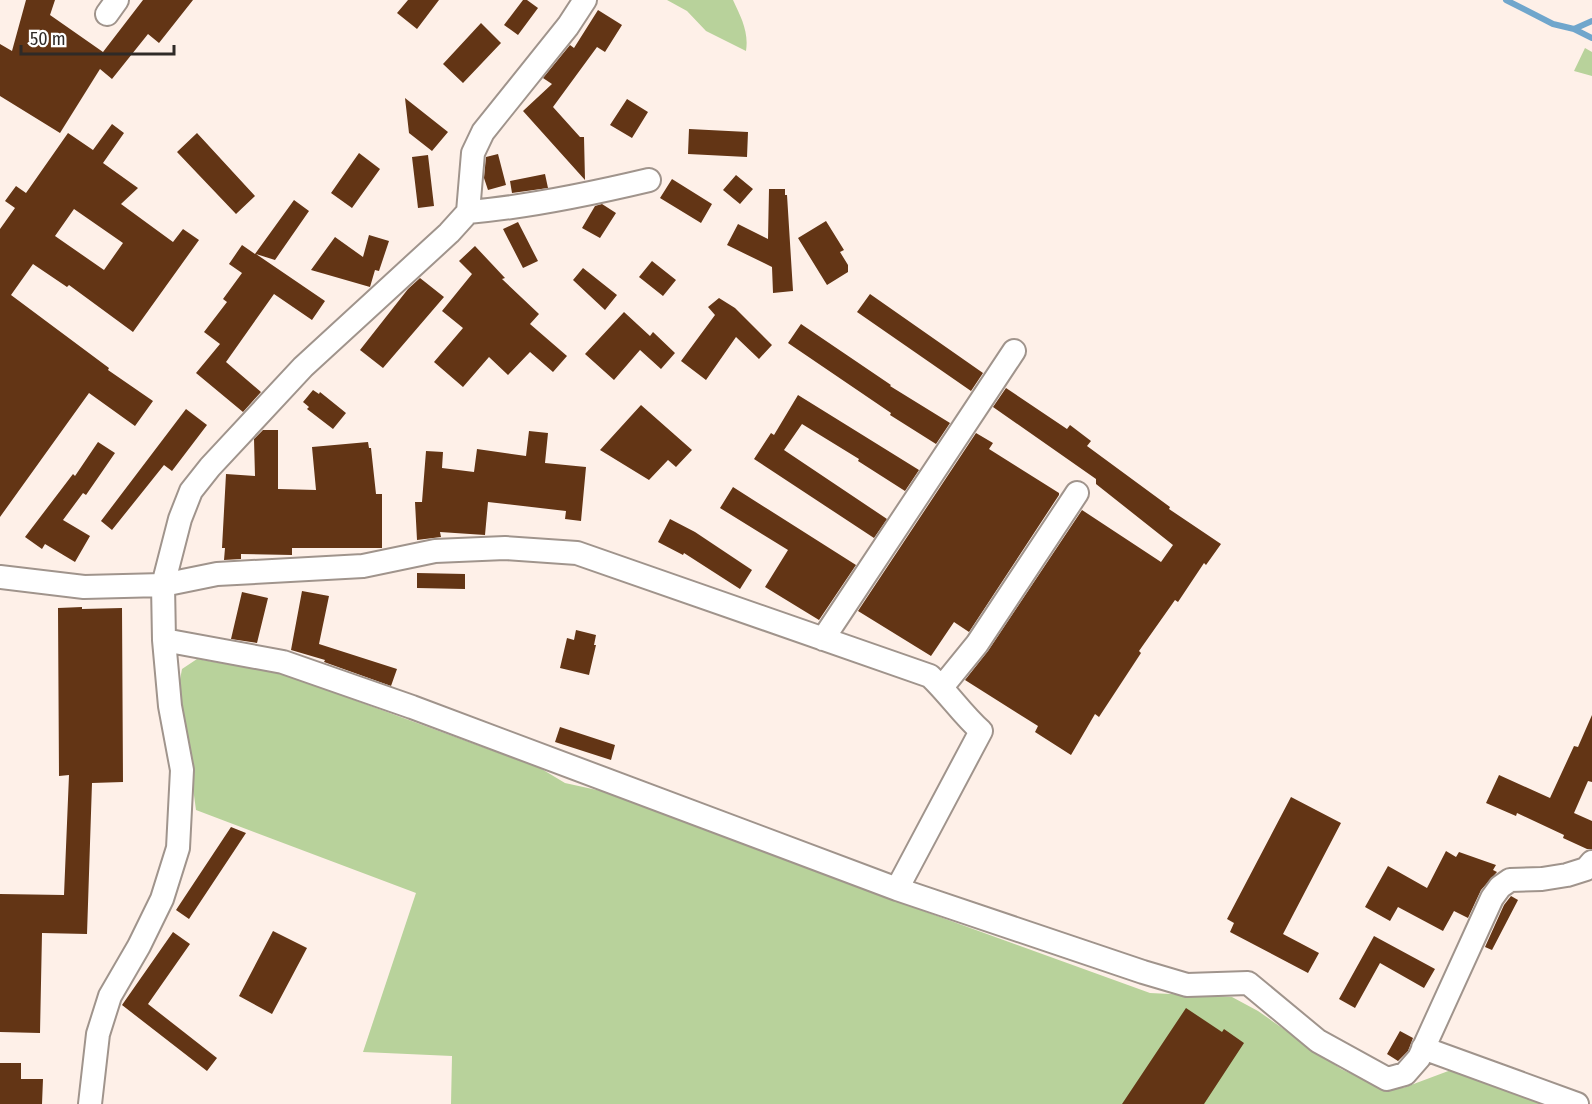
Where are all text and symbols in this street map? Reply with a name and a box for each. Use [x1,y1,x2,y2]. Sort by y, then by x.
scale bar [21,18,174,56]
text: 50 m [30,28,66,50]

